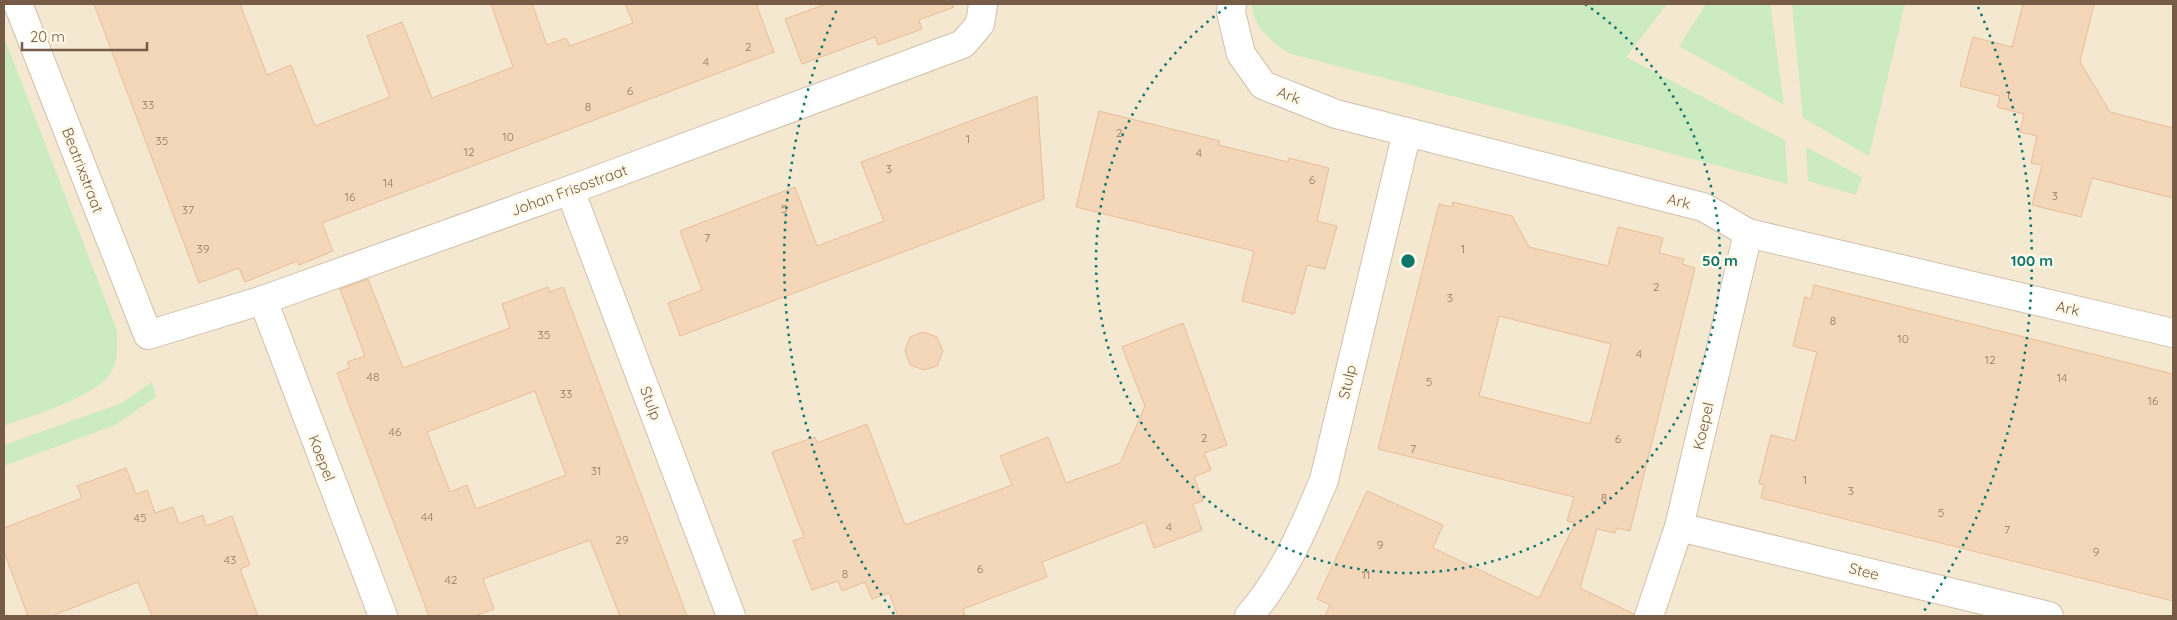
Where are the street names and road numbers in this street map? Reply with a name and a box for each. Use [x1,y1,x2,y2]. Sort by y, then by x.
street label: Ark [1275,82,1303,108]
street label: Beatrixstraat [58,125,108,215]
street label: Johan Frisostraat [508,160,630,220]
street label: Ark [1665,189,1693,213]
street label: Ark [2054,296,2082,320]
street label: Stulp [1334,363,1360,401]
street label: Stulp [636,383,666,423]
street label: Koepel [1688,400,1718,452]
street label: Koepel [304,432,340,484]
street label: Stee [1847,558,1881,584]

